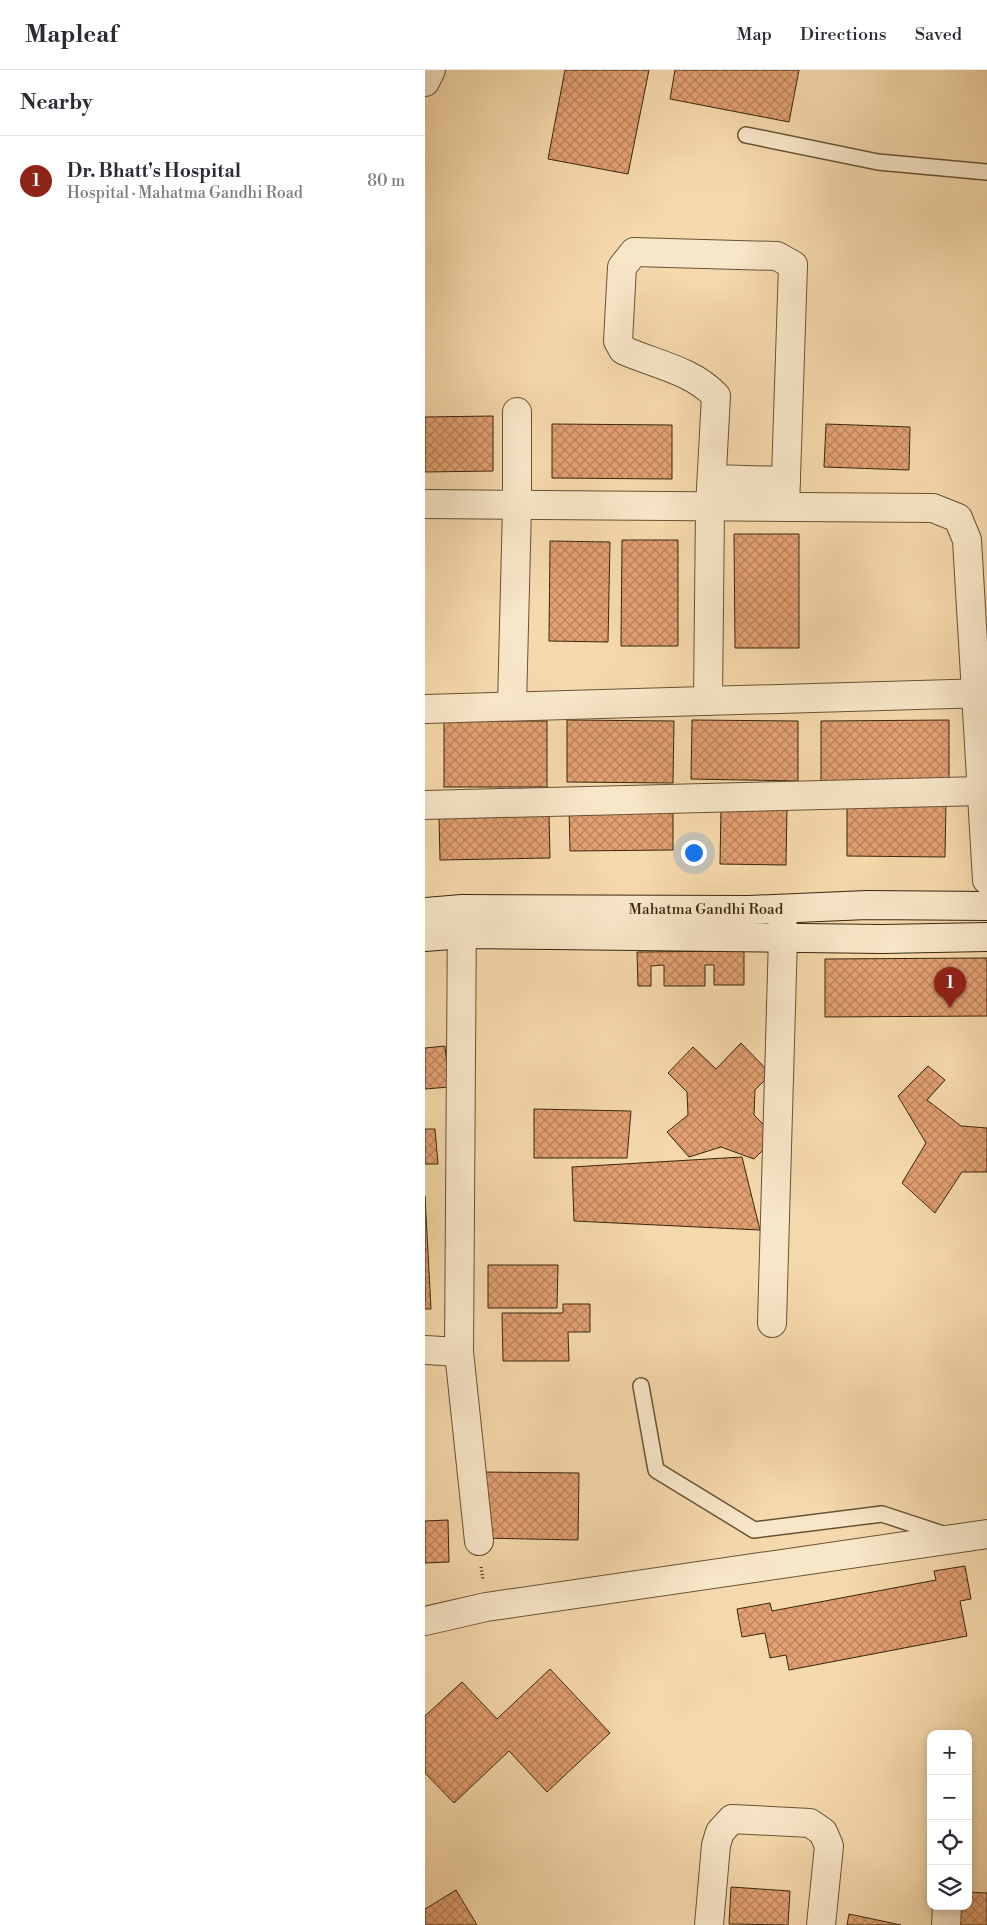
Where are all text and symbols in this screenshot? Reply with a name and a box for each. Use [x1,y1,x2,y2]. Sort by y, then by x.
text: Mapleaf [25,20,118,50]
text: Map [736,23,772,46]
text: Directions [800,23,887,46]
text: Saved [915,23,962,46]
text: Nearby [20,90,93,116]
text: Dr. Bhatt's Hospital [67,159,241,183]
text: 1 [32,171,40,191]
text: 80 m [367,171,405,191]
text: Hospital · Mahatma Gandhi Road [67,183,303,203]
your location [681,840,707,866]
street label: Mahatma Gandhi Road [629,900,784,919]
pin: 1 [934,967,966,1008]
map controls [927,1730,972,1910]
button: + [927,1730,972,1775]
button: − [927,1775,972,1820]
button: locate [927,1820,972,1865]
button: layers [927,1865,972,1910]

